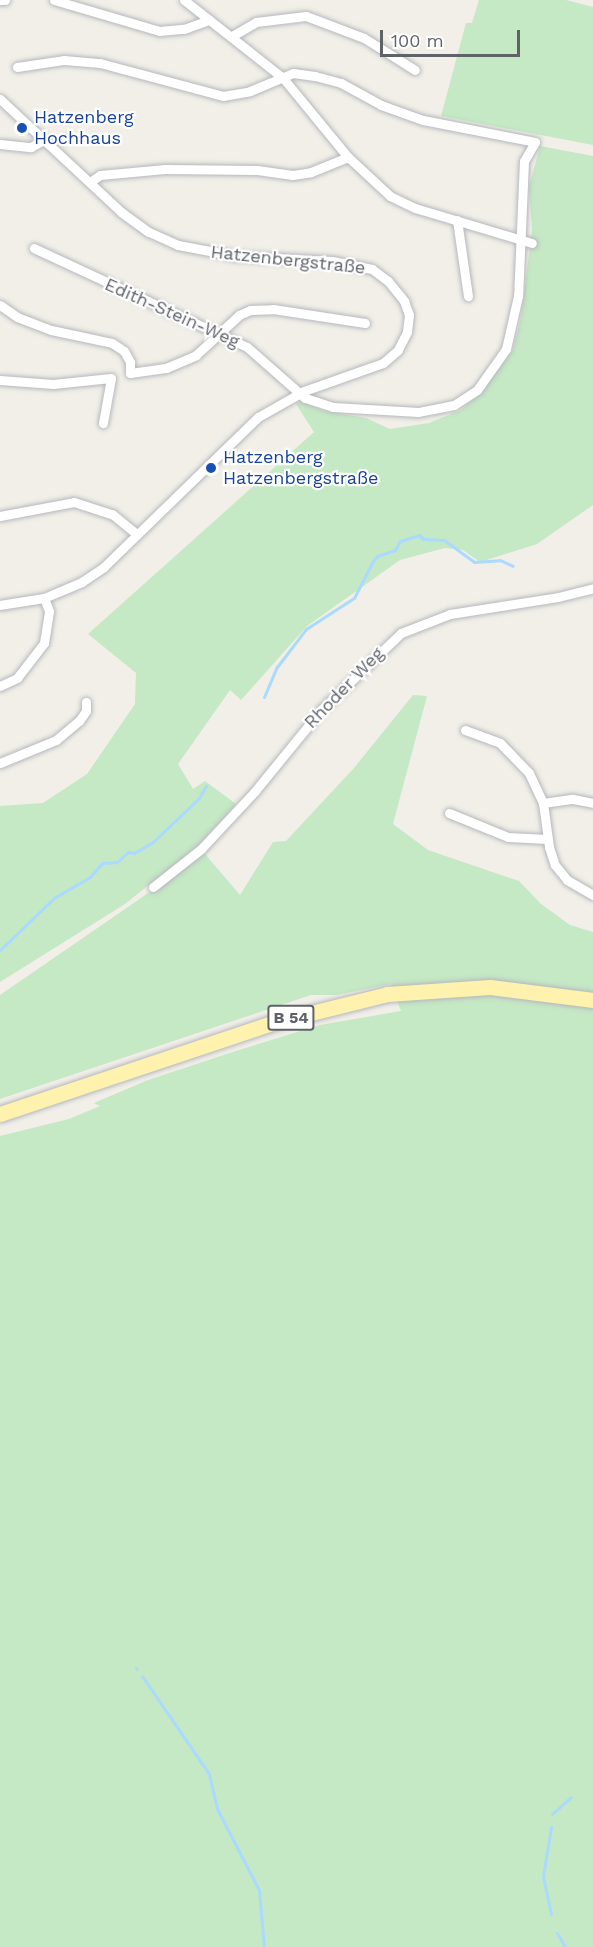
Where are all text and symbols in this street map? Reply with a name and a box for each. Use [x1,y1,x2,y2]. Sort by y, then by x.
scale bar [383,18,522,56]
text: 100 m [391,30,444,51]
place label: Hatzenberg Hochhaus [34,107,134,150]
marker: Hatzenberg Hochhaus [15,121,29,135]
street label: Hatzenbergstraße [210,241,366,279]
street label: Edith-Stein-Weg [101,274,243,352]
place label: Hatzenberg Hatzenbergstraße [223,447,378,490]
marker: Hatzenberg Hatzenbergstraße [204,461,218,475]
street label: Rhoder Weg [300,643,388,733]
road number: B 54 [267,1005,315,1031]

